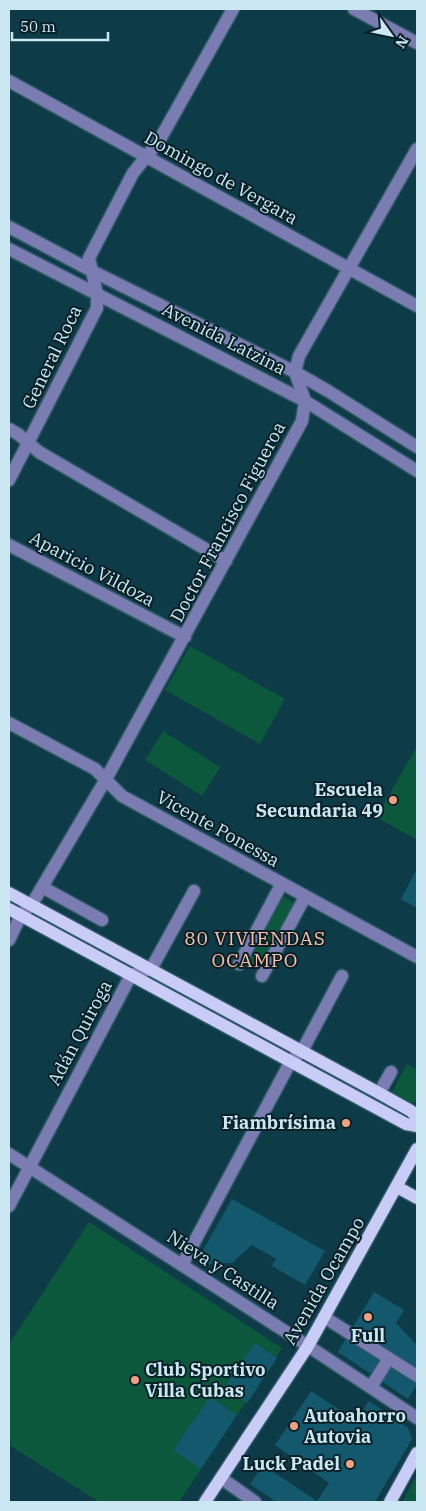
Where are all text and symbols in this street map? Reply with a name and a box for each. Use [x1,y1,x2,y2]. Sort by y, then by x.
scale bar [12,10,109,42]
north arrow [366,10,416,60]
text: 50 m [20,17,56,36]
text: N [391,33,412,52]
street label: Domingo de Vergara [140,126,302,229]
street label: Avenida Latzina [158,297,290,380]
street label: General Roca [17,301,87,412]
street label: Doctor Francisco Figueroa [165,418,290,626]
street label: Aparicio Vildoza [26,526,159,611]
place label: Escuela Secundaria 49 [256,778,383,822]
street label: Vicente Ponessa [153,785,284,872]
marker: Escuela Secundaria 49 [387,794,399,806]
district label: 80 VIVIENDAS OCAMPO [184,926,326,972]
street label: Adán Quiroga [42,976,117,1089]
place label: Fiambrísima [222,1111,336,1134]
marker: Fiambrísima [340,1117,352,1129]
street label: Avenida Ocampo [278,1213,369,1349]
street label: Nieva y Castilla [163,1225,284,1314]
marker: Full [362,1311,374,1323]
place label: Full [351,1324,385,1347]
place label: Club Sportivo Villa Cubas [145,1358,266,1402]
marker: Club Sportivo Villa Cubas [129,1374,141,1386]
place label: Autoahorro Autovia [304,1404,406,1448]
marker: Autoahorro Autovia [288,1420,300,1432]
place label: Luck Padel [243,1452,340,1475]
marker: Luck Padel [344,1458,356,1470]

